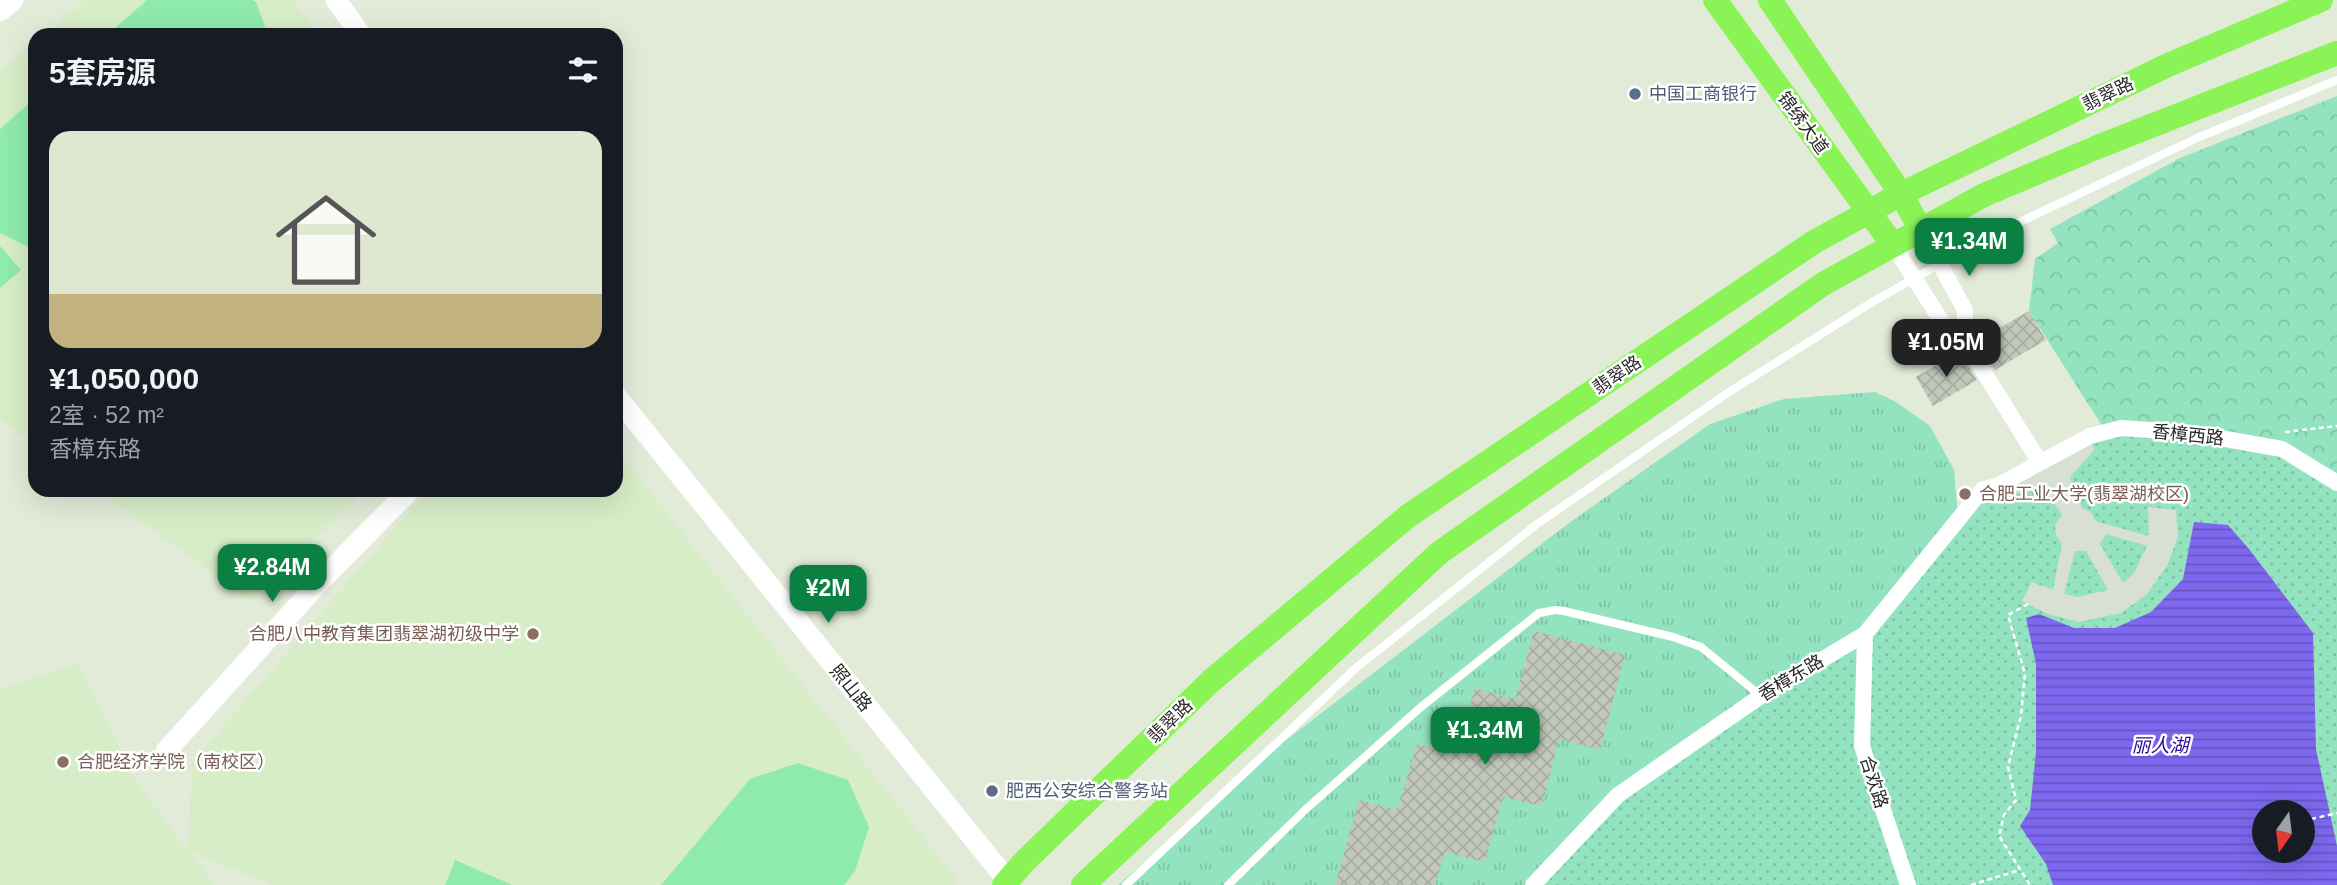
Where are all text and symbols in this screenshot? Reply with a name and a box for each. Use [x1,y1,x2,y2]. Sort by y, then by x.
icon: filters [564,51,602,89]
text: 5套房源 [49,56,156,89]
street label: 翡翠路 [2079,73,2137,115]
place label: 中国工商银行 [1649,84,1757,104]
marker: 中国工商银行 [1627,86,1643,102]
street label: 锦绣大道 [1774,88,1832,158]
icon: home [263,177,389,303]
pin: ¥1.34M [1912,218,2026,278]
text: ¥1.34M [1931,228,2007,254]
pin: ¥1.05M [1889,320,2003,379]
text: ¥1.05M [1908,329,1984,355]
street label: 翡翠路 [1589,352,1645,398]
text: ¥1,050,000 [49,362,199,395]
text: 2室 · 52 m² [49,402,164,428]
street label: 香樟西路 [2151,421,2225,449]
text: 香樟东路 [49,436,141,462]
place label: 合肥工业大学(翡翠湖校区) [1979,484,2189,504]
marker: 合肥工业大学(翡翠湖校区) [1957,486,1973,502]
pin: ¥2.84M [215,544,329,604]
text: ¥2.84M [234,554,310,580]
pin: ¥2M [794,566,862,625]
text: ¥2M [806,575,850,601]
place label: 合肥八中教育集团翡翠湖初级中学 [249,624,519,644]
marker: 合肥八中教育集团翡翠湖初级中学 [525,626,541,642]
street label: 香樟东路 [1755,651,1827,705]
street label: 照山路 [826,661,876,715]
street label: 翡翠路 [1144,695,1196,747]
pin: ¥1.34M [1428,708,1542,767]
text: ¥1.34M [1447,717,1523,743]
water label: 丽人湖 [2131,735,2191,756]
place label: 合肥经济学院（南校区） [77,752,275,772]
street label: 合欢路 [1856,753,1892,811]
marker: 合肥经济学院（南校区） [55,754,71,770]
place label: 肥西公安综合警务站 [1006,781,1168,801]
marker: 肥西公安综合警务站 [984,783,1000,799]
north arrow [2252,800,2315,863]
map controls [2252,800,2315,863]

